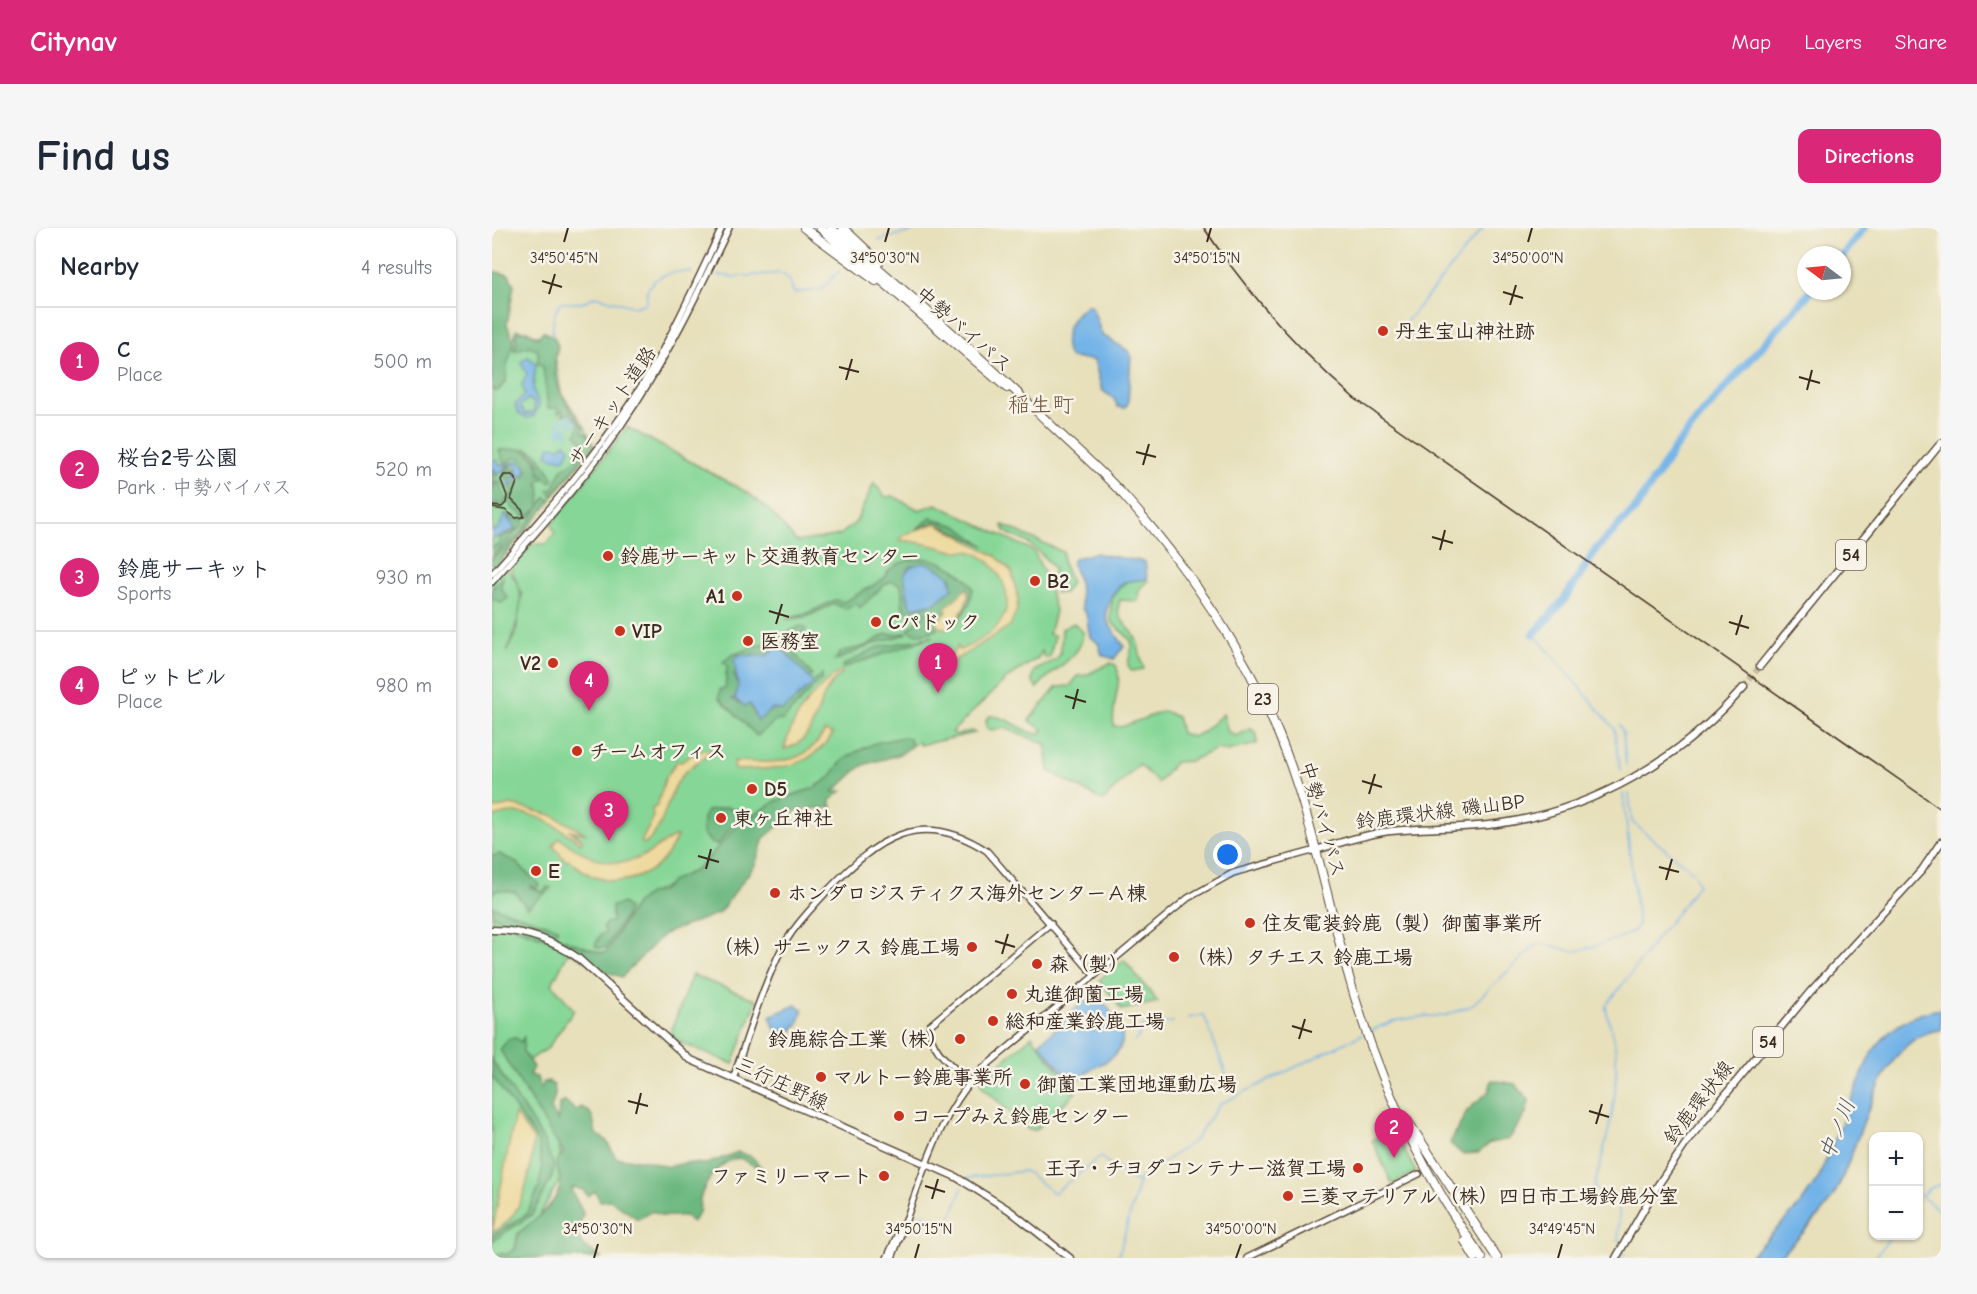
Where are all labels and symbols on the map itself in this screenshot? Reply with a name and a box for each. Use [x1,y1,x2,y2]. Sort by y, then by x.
north arrow [1797,246,1851,300]
text: 34°50'45"N [530,249,598,267]
text: 34°50'30"N [850,249,920,267]
text: 34°50'15"N [1174,249,1240,267]
text: 34°50'00"N [1492,249,1564,267]
street label: 中勢バイパス [911,281,1016,377]
place label: 丹生宝山神社跡 [1395,320,1535,343]
marker: 丹生宝山神社跡 [1376,324,1390,338]
street label: サーキット道路 [564,342,661,471]
district label: 稲生町 [1008,392,1074,418]
road number: 54 [1836,540,1866,570]
place label: 鈴鹿サーキット交通教育センター [620,545,920,568]
marker: 鈴鹿サーキット交通教育センター [601,549,615,563]
place label: B2 [1047,570,1069,593]
marker: B2 [1028,574,1042,588]
place label: A1 [706,585,725,608]
marker: A1 [730,589,744,603]
place label: Cパドック [888,611,980,634]
marker: Cパドック [869,615,883,629]
place label: VIP [632,620,662,643]
marker: VIP [613,624,627,638]
place label: 医務室 [760,630,820,653]
marker: 医務室 [741,634,755,648]
pin: 1 [918,644,958,693]
place label: V2 [520,652,541,675]
marker: V2 [546,656,560,670]
pin: 4 [570,662,608,711]
road number: 23 [1248,684,1278,714]
place label: チームオフィス [589,740,727,763]
marker: チームオフィス [570,744,584,758]
street label: 中勢バイパス [1295,758,1350,880]
place label: D5 [764,778,787,801]
marker: D5 [745,782,759,796]
street label: 鈴鹿環状線 磯山BP [1354,790,1526,833]
pin: 3 [590,792,628,841]
place label: 東ヶ丘神社 [733,807,833,830]
marker: 東ヶ丘神社 [714,811,728,825]
your location [1213,840,1242,869]
place label: E [548,860,560,883]
marker: E [529,864,543,878]
place label: ホンダロジスティクス海外センターＡ棟 [787,882,1147,905]
marker: ホンダロジスティクス海外センターＡ棟 [768,886,782,900]
place label: 住友電装鈴鹿（製）御薗事業所 [1262,912,1542,935]
marker: 住友電装鈴鹿（製）御薗事業所 [1243,916,1257,930]
place label: （株）サニックス 鈴鹿工場 [713,936,960,959]
marker: （株）サニックス 鈴鹿工場 [965,940,979,954]
place label: （株）タチエス 鈴鹿工場 [1186,946,1413,969]
marker: （株）タチエス 鈴鹿工場 [1167,950,1181,964]
place label: 森（製） [1049,953,1129,976]
marker: 森（製） [1030,957,1044,971]
place label: 丸進御薗工場 [1024,983,1144,1006]
marker: 丸進御薗工場 [1005,987,1019,1001]
place label: 総和産業鈴鹿工場 [1005,1010,1165,1033]
marker: 総和産業鈴鹿工場 [986,1014,1000,1028]
road number: 54 [1753,1027,1783,1057]
place label: 鈴鹿綜合工業（株） [768,1028,948,1051]
marker: 鈴鹿綜合工業（株） [953,1032,967,1046]
street label: 三行庄野線 [732,1052,832,1115]
street label: 鈴鹿環状線 [1659,1056,1738,1149]
place label: マルトー鈴鹿事業所 [833,1066,1013,1089]
marker: マルトー鈴鹿事業所 [814,1070,828,1084]
place label: 御薗工業団地運動広場 [1037,1073,1237,1096]
marker: 御薗工業団地運動広場 [1018,1077,1032,1091]
water label: 中ノ川 [1814,1095,1860,1163]
place label: コープみえ鈴鹿センター [911,1105,1130,1128]
pin: 2 [1374,1108,1414,1158]
marker: コープみえ鈴鹿センター [892,1109,906,1123]
place label: 王子・チヨダコンテナー滋賀工場 [1044,1157,1346,1180]
marker: 王子・チヨダコンテナー滋賀工場 [1351,1161,1365,1175]
place label: ファミリーマート [711,1165,872,1188]
marker: ファミリーマート [877,1169,891,1183]
place label: 三菱マテリアル（株）四日市工場鈴鹿分室 [1300,1185,1679,1208]
marker: 三菱マテリアル（株）四日市工場鈴鹿分室 [1281,1189,1295,1203]
text: 34°50'30"N [563,1220,633,1238]
text: 34°50'15"N [886,1220,952,1238]
text: 34°50'00"N [1205,1220,1277,1238]
text: 34°49'45"N [1529,1220,1595,1238]

